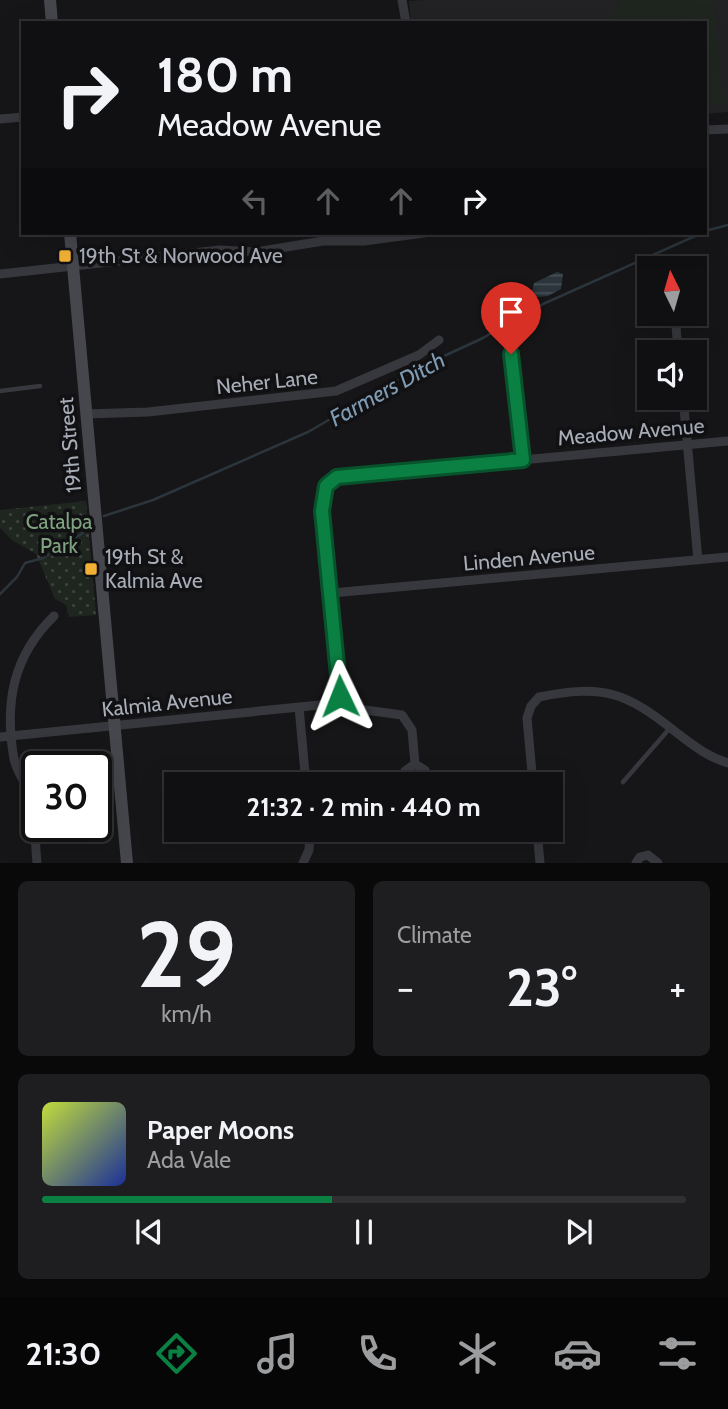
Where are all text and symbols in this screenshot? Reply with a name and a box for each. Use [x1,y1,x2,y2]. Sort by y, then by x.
text: 180 m [157,45,293,104]
icon: right [42,49,133,140]
text: Meadow Avenue [157,105,381,144]
icon: left [236,182,274,220]
icon: ahead [309,182,347,220]
icon: ahead [382,182,420,220]
icon: right [455,182,493,220]
place label: 19th St & Norwood Ave [79,243,283,268]
marker: 19th St & Norwood Ave [57,248,73,264]
north arrow [637,256,707,326]
map controls [637,256,707,410]
pin [481,282,541,354]
icon: arrive [492,293,530,331]
button: sound [637,340,707,410]
water label: Farmers Ditch [324,346,450,432]
street label: Neher Lane [215,364,319,399]
street label: 19th Street [53,396,86,494]
street label: Meadow Avenue [557,413,706,450]
park label: Catalpa Park [26,509,92,558]
street label: Linden Avenue [462,539,596,576]
place label: 19th St & Kalmia Ave [105,544,203,593]
marker: 19th St & Kalmia Ave [83,561,99,577]
position arrow [303,659,377,733]
street label: Kalmia Avenue [100,683,234,722]
speed limit sign: 30 [21,751,112,842]
text: 21:32 · 2 min · 440 m [246,791,481,823]
text: 29 [137,899,236,1010]
text: Climate [397,921,472,949]
text: 23° [506,956,577,1019]
text: − [397,964,414,1011]
text: + [669,964,686,1011]
text: km/h [161,1000,212,1028]
text: Paper Moons [147,1114,294,1146]
text: Ada Vale [147,1146,231,1174]
icon: previous [130,1213,168,1251]
icon: pause [345,1213,383,1251]
icon: next [560,1213,598,1251]
icon: directions [152,1329,201,1378]
icon: music [253,1329,302,1378]
icon: phone [353,1329,402,1378]
icon: climate [453,1329,502,1378]
icon: car [553,1329,602,1378]
icon: filters [653,1329,702,1378]
text: 21:30 [26,1334,101,1373]

